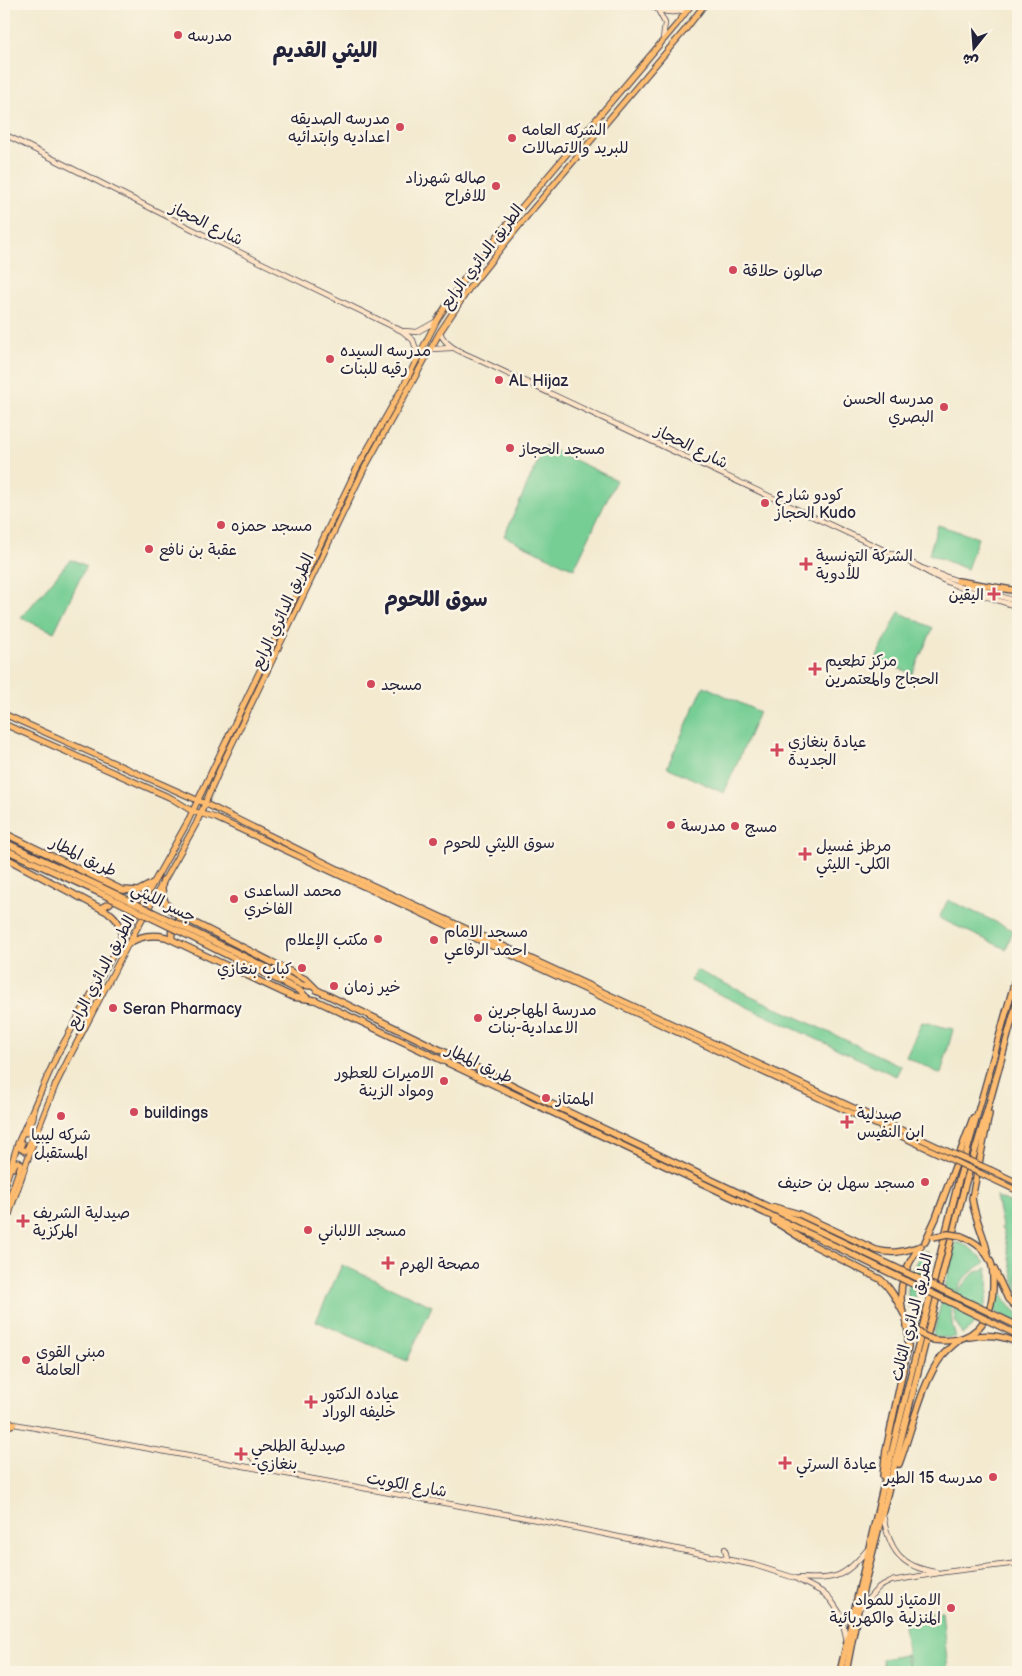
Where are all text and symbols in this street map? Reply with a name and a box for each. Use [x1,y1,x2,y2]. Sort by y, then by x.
north arrow [950,22,1000,72]
place label: مدرسه [188,27,232,46]
marker: مدرسه [172,29,184,41]
district label: الليثي القديم [273,38,377,69]
text: ش [960,50,980,70]
place label: مدرسه الصديقه اعداديه وابتدائيه [288,110,390,147]
marker: مدرسه الصديقه اعداديه وابتدائيه [394,121,406,133]
place label: الشركه العامه للبريد والاتصالات [522,121,628,158]
marker: الشركه العامه للبريد والاتصالات [506,132,518,144]
place label: صاله شهرزاد للافراح [405,169,486,206]
marker: صاله شهرزاد للافراح [490,180,502,192]
street label: شارع الحجاز [165,198,246,251]
street label: الطريق الدائري الرابع [437,201,529,314]
place label: صالون حلاقة [743,262,823,281]
marker: صالون حلاقة [727,264,739,276]
place label: مدرسه السيده رقيه للبنات [340,342,431,379]
marker: مدرسه السيده رقيه للبنات [324,353,336,365]
place label: AL Hijaz [509,372,569,391]
marker: AL Hijaz [493,374,505,386]
place label: مدرسه الحسن البصري [843,390,934,428]
marker: مدرسه الحسن البصري [938,401,950,413]
street label: شارع الحجاز [650,421,731,474]
place label: مسجد الحجاز [518,440,605,459]
marker: مسجد الحجاز [504,442,516,454]
place label: كودو شارع الحجاز Kudo [773,486,856,523]
marker: كودو شارع الحجاز Kudo [759,497,771,509]
place label: مسجد حمزه [231,517,312,536]
marker: مسجد حمزه [215,519,227,531]
place label: عقبة بن نافع [159,541,237,561]
marker: عقبة بن نافع [143,543,155,555]
place label: الشركة التونسية للأدوية [816,547,913,584]
street label: الطريق الدائري الرابع [248,550,320,673]
marker: الشركة التونسية للأدوية [800,558,812,570]
place label: اليقين [948,586,984,605]
district label: سوق اللحوم [384,587,488,615]
marker: اليقين [988,588,1000,600]
place label: مركز تطعيم الحجاج والمعتمرين [825,652,939,689]
marker: مركز تطعيم الحجاج والمعتمرين [809,663,821,675]
place label: مسجد [381,676,422,695]
marker: مسجد [365,678,377,690]
place label: عيادة بنغازي الجديدة [788,733,866,770]
marker: عيادة بنغازي الجديدة [770,743,784,757]
place label: مدرسة [681,817,726,836]
place label: مسج [745,818,777,837]
marker: مدرسة [665,819,677,831]
marker: مسج [729,820,741,832]
street label: طريق المطار [45,832,120,882]
place label: سوق الليثي للحوم [443,834,555,857]
marker: سوق الليثي للحوم [427,836,439,848]
place label: مرطز غسيل الكلى- الليثي [816,837,891,878]
marker: مرطز غسيل الكلى- الليثي [798,847,812,861]
street label: جسر الليثي [126,880,199,931]
place label: محمد الساعدى الفاخري [244,882,342,920]
marker: محمد الساعدى الفاخري [228,893,240,905]
street label: الطريق الدائري الرابع [63,913,140,1033]
place label: مسجد الامام احمد الرفاعي [444,923,528,964]
place label: مكتب الإعلام [285,931,368,952]
marker: مكتب الإعلام [372,933,384,945]
marker: مسجد الامام احمد الرفاعي [428,934,440,946]
place label: كباب بنغازي [217,960,292,980]
marker: كباب بنغازي [296,962,308,974]
place label: خير زمان [344,978,401,997]
marker: خير زمان [328,980,340,992]
place label: Seran Pharmacy [123,1000,242,1019]
place label: مدرسة المهاجرين الاعدادية-بنات [488,1001,597,1038]
marker: Seran Pharmacy [107,1002,119,1014]
marker: مدرسة المهاجرين الاعدادية-بنات [472,1012,484,1024]
street label: طريق المطار [441,1040,516,1088]
place label: الاميرات للعطور ومواد الزينة [333,1064,434,1101]
marker: الاميرات للعطور ومواد الزينة [438,1075,450,1087]
place label: الممتاز [554,1090,594,1109]
marker: الممتاز [540,1092,552,1104]
place label: buildings [144,1104,208,1123]
place label: صيدلية ابن النفيس [857,1105,924,1142]
marker: buildings [128,1106,140,1118]
marker: شركه ليبيا المستقبل [55,1110,67,1122]
marker: صيدلية ابن النفيس [841,1116,853,1128]
place label: شركه ليبيا المستقبل [31,1126,91,1163]
place label: مسجد سهل بن حنيف [778,1174,915,1193]
marker: مسجد سهل بن حنيف [919,1176,931,1188]
place label: صيدلية الشريف المركزية [33,1204,130,1241]
marker: صيدلية الشريف المركزية [17,1215,29,1227]
place label: مسجد الالباني [318,1222,406,1245]
marker: مسجد الالباني [302,1224,314,1236]
street label: الطريق الدائري الثالث [887,1252,938,1383]
place label: مصحة الهرم [399,1255,480,1276]
marker: مصحة الهرم [381,1256,395,1270]
place label: مبنى القوى العاملة [36,1343,105,1380]
marker: مبنى القوى العاملة [20,1354,32,1366]
place label: عياده الدكتور خليفه الوراد [320,1385,399,1422]
marker: عياده الدكتور خليفه الوراد [304,1395,318,1409]
place label: صيدلية الطلحي -بنغازي [251,1437,346,1475]
marker: صيدلية الطلحي -بنغازي [235,1448,247,1460]
place label: عيادة السرتي [796,1455,877,1478]
marker: عيادة السرتي [778,1456,792,1470]
street label: شارع الكويت [365,1469,448,1503]
place label: مدرسه 15 الطير [882,1469,983,1488]
marker: مدرسه 15 الطير [987,1471,999,1483]
place label: الامتياز للمواد المنزلية والكهربائية [829,1591,941,1628]
marker: الامتياز للمواد المنزلية والكهربائية [945,1602,957,1614]

